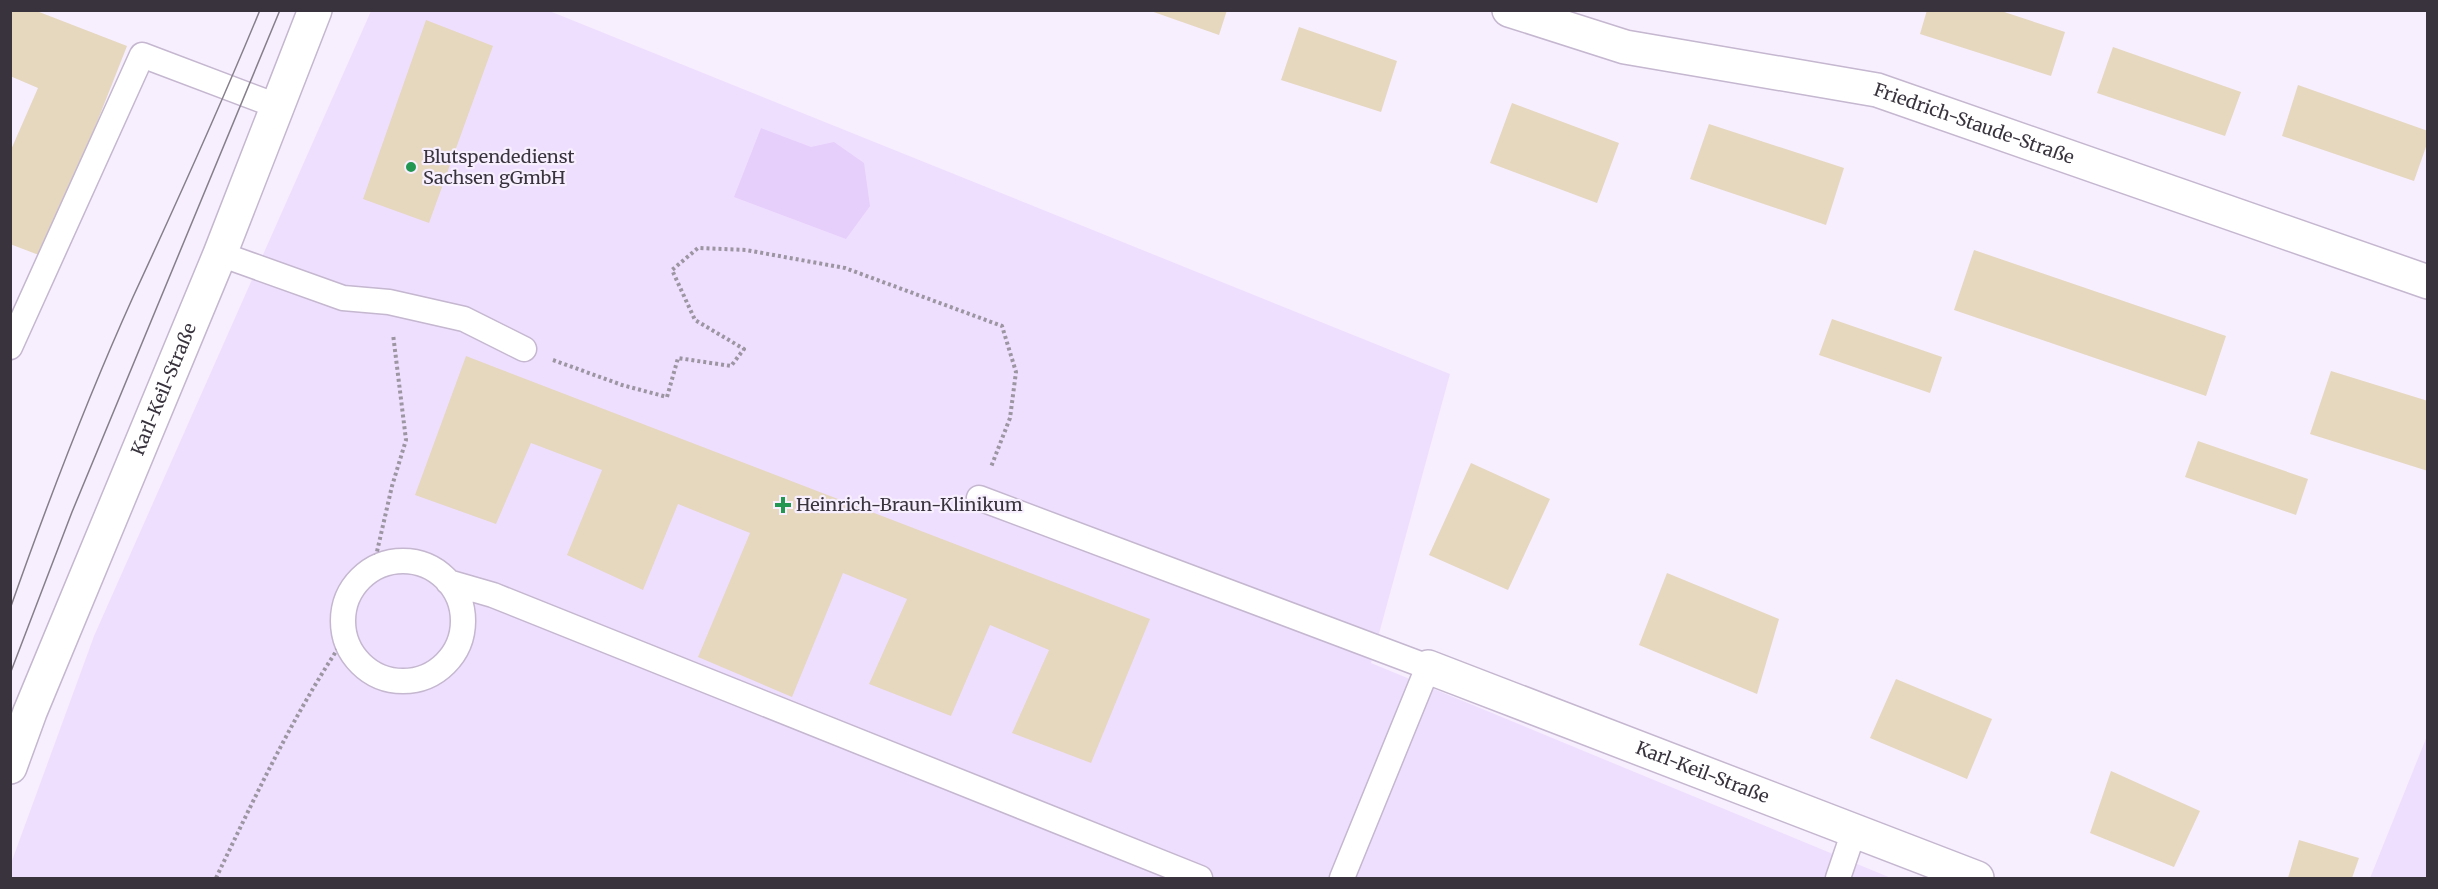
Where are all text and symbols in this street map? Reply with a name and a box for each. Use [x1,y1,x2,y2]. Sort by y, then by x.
street label: Friedrich-Staude-Straße [1871,78,2077,169]
place label: Blutspendedienst Sachsen gGmbH [423,145,575,189]
marker: Blutspendedienst Sachsen gGmbH [404,160,418,174]
street label: Karl-Keil-Straße [126,319,201,459]
place label: Heinrich-Braun-Klinikum [796,493,1023,516]
marker: Heinrich-Braun-Klinikum [774,496,792,514]
street label: Karl-Keil-Straße [1633,736,1773,808]

